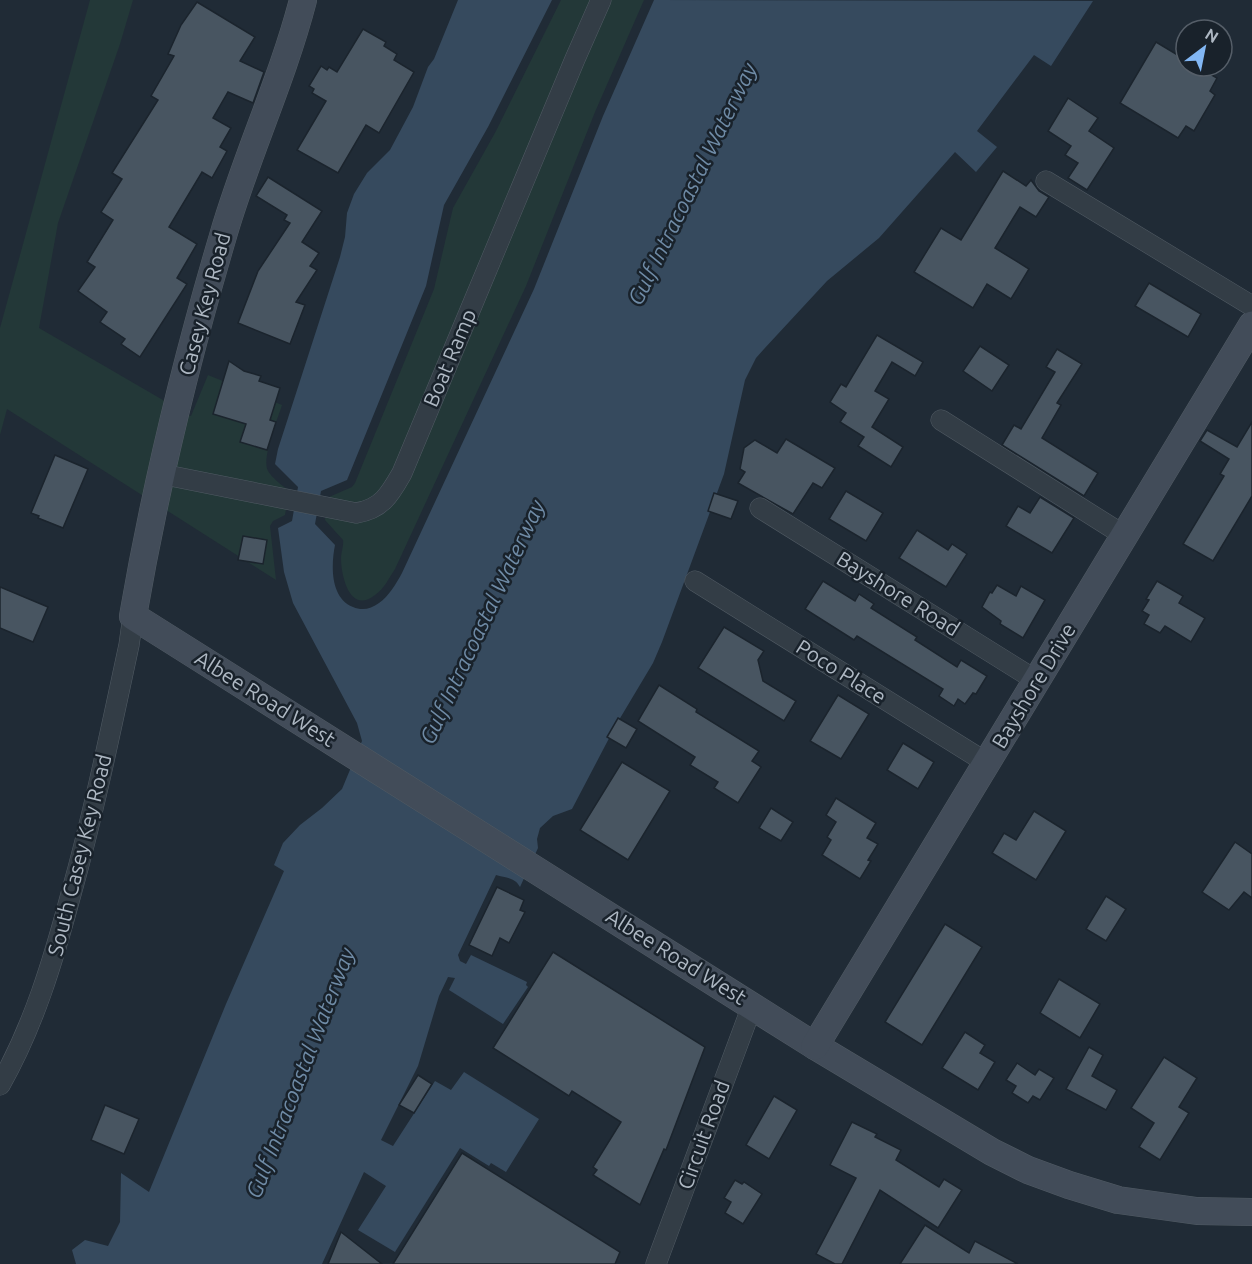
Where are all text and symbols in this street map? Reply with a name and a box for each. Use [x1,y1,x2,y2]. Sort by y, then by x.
north arrow [1174,18,1234,78]
text: N [1202,24,1222,46]
water label: Gulf Intracoastal Waterway [622,58,762,309]
street label: Casey Key Road [173,230,235,378]
street label: Boat Ramp [418,305,480,410]
water label: Gulf Intracoastal Waterway [414,495,550,748]
street label: Bayshore Road [833,546,964,641]
street label: Bayshore Drive [986,619,1080,752]
street label: Poco Place [792,634,891,708]
street label: Albee Road West [191,645,340,751]
street label: South Casey Key Road [42,751,116,958]
street label: Albee Road West [602,903,751,1009]
water label: Gulf Intracoastal Waterway [240,944,360,1202]
street label: Circuit Road [672,1077,734,1192]

